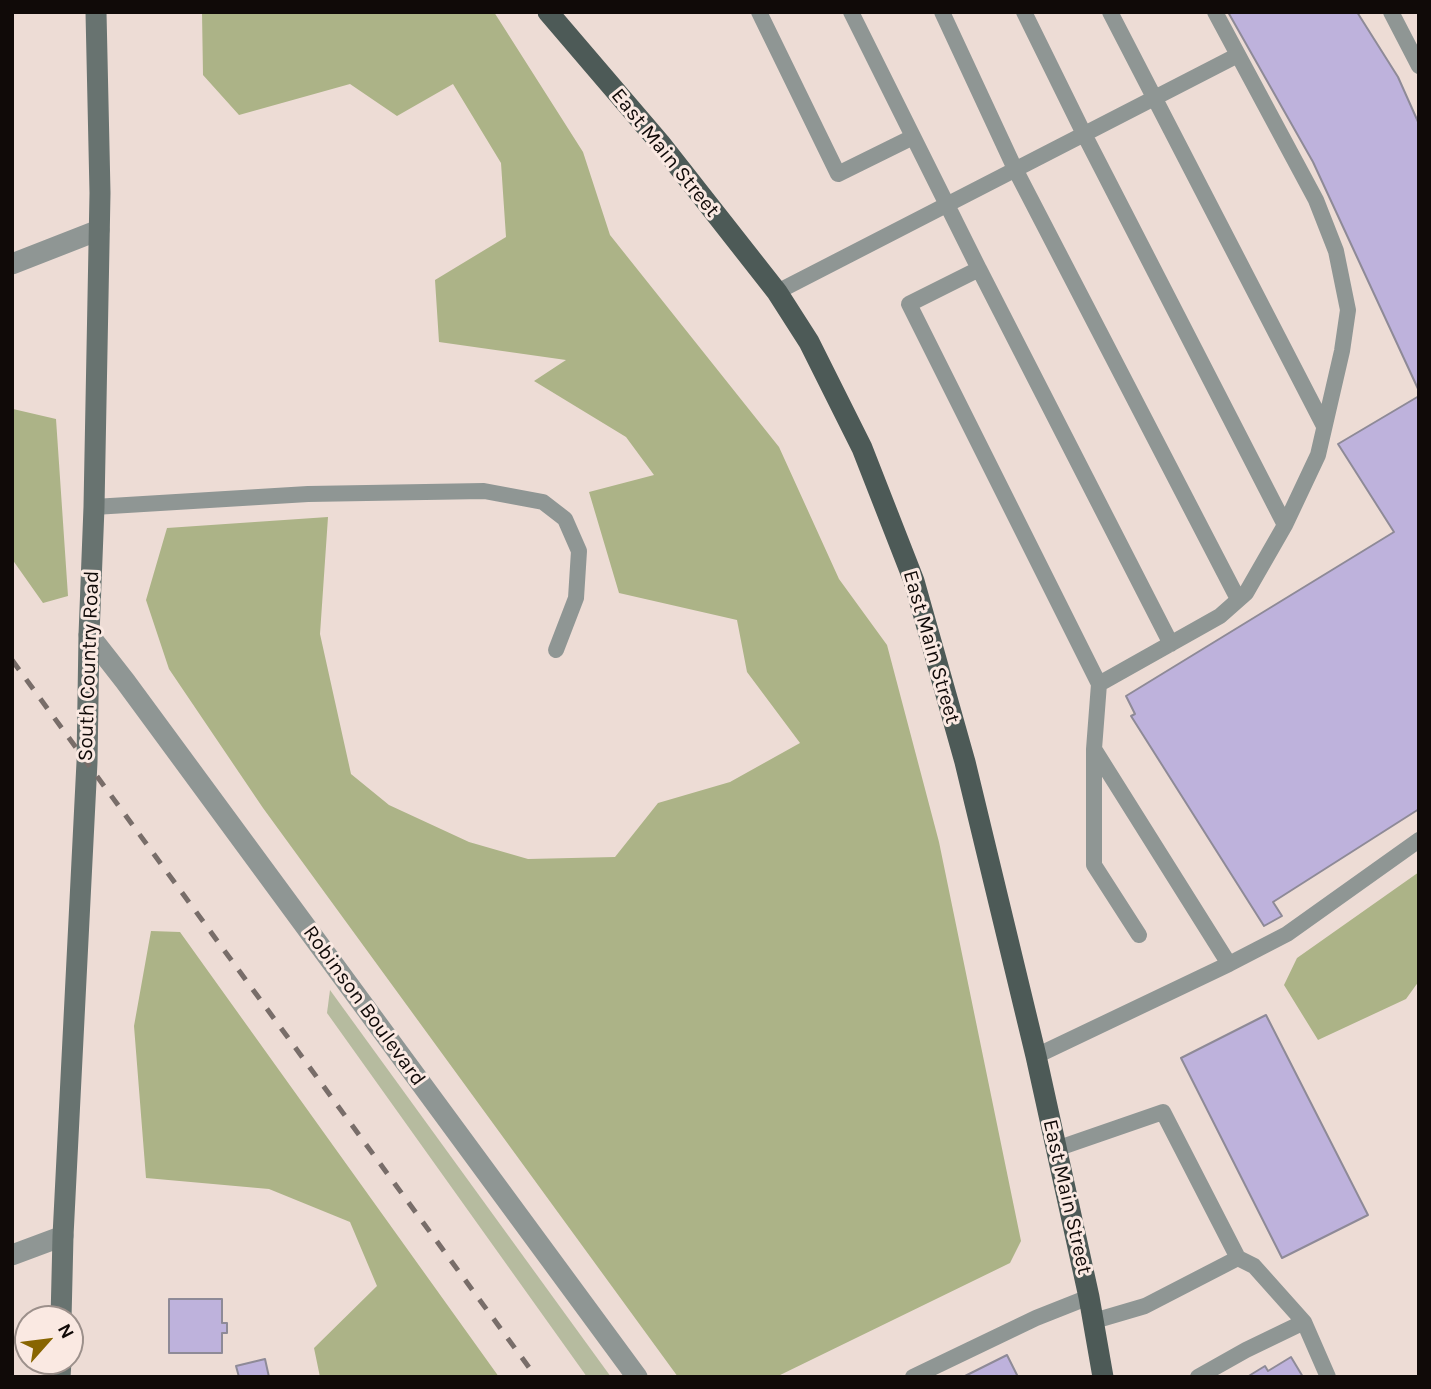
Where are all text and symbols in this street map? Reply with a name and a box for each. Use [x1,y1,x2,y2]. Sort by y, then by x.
street label: East Main Street [605,84,725,222]
street label: East Main Street [897,567,965,727]
street label: South Country Road [73,570,105,762]
street label: Robinson Boulevard [297,921,431,1091]
street label: East Main Street [1037,1117,1097,1277]
north arrow [14,1305,84,1375]
text: N [53,1320,79,1342]

